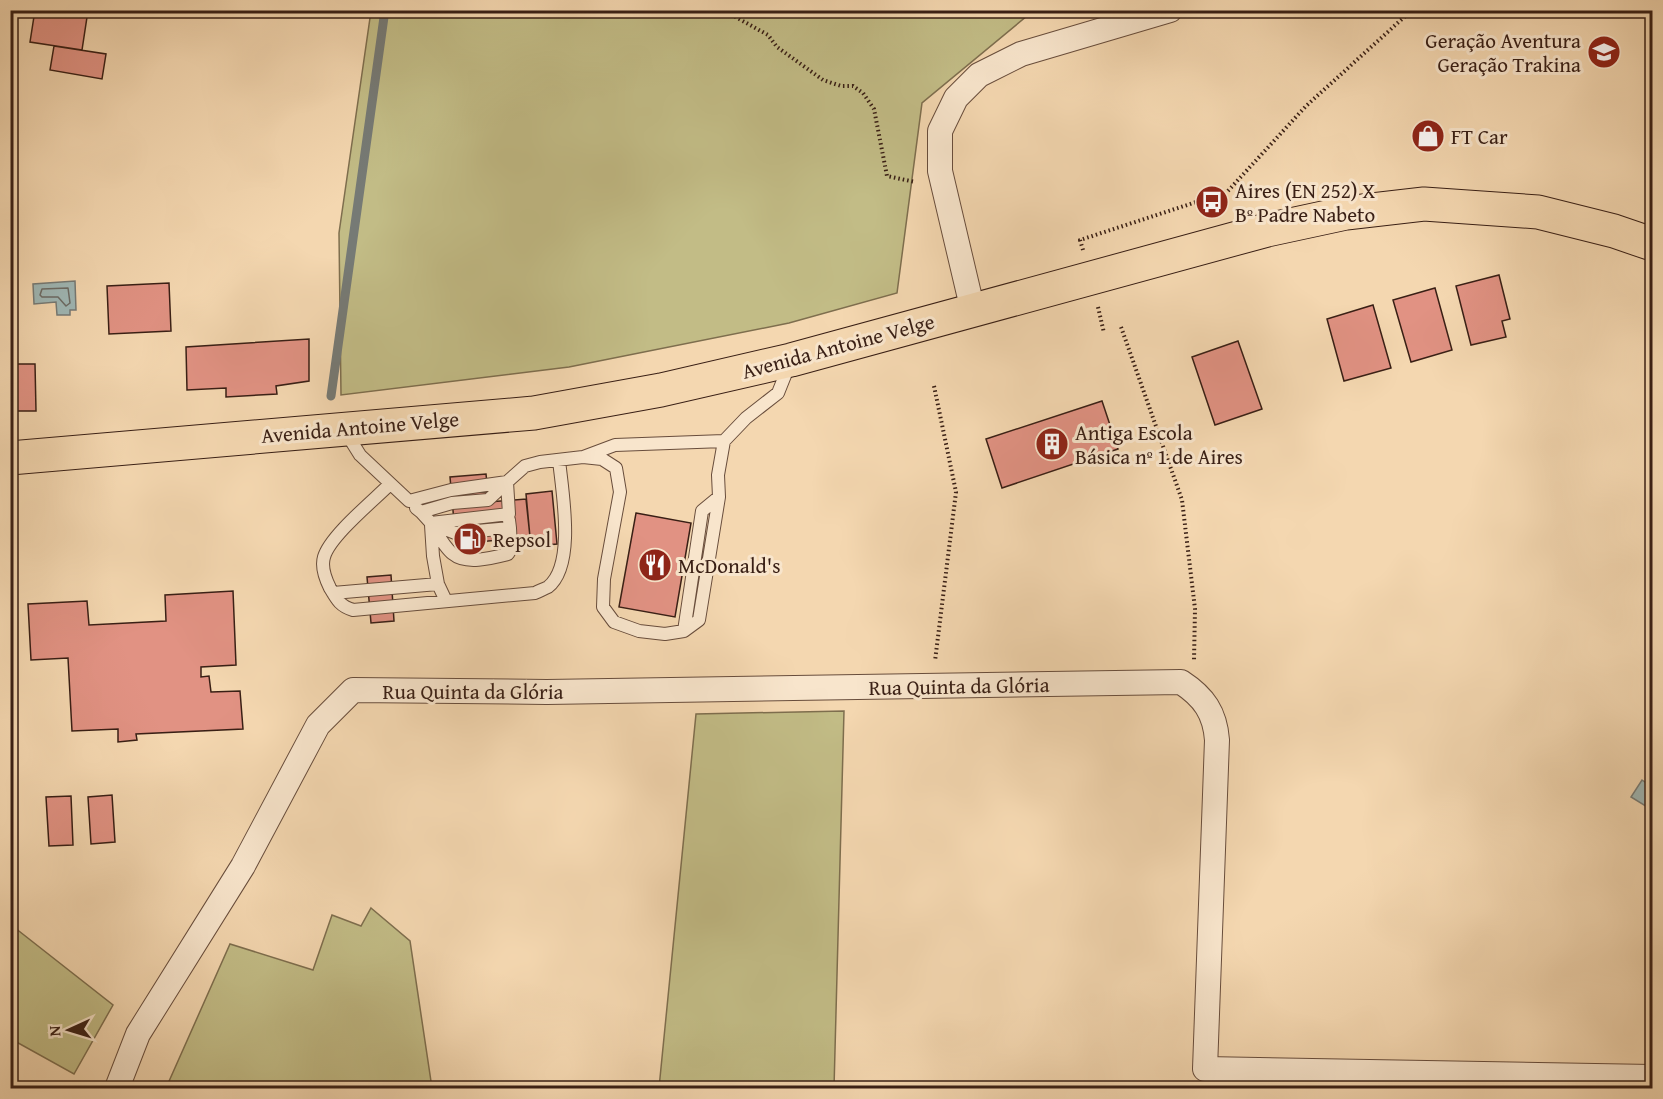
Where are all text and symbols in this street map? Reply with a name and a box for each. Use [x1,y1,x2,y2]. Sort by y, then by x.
place label: Geração Aventura Geração Trakina [1425,25,1581,80]
school or university icon: Geração Aventura Geração Trakina [1586,34,1622,70]
shop icon: FT Car [1410,118,1446,154]
place label: FT Car [1451,121,1508,152]
place label: Aires (EN 252) X Bº Padre Nabeto [1235,175,1375,230]
bus stop icon: Aires (EN 252) X Bº Padre Nabeto [1194,184,1230,220]
street label: Avenida Antoine Velge [738,305,938,387]
street label: Avenida Antoine Velge [260,403,460,451]
place label: Antiga Escola Básica nº 1 de Aires [1075,417,1243,472]
building icon: Antiga Escola Básica nº 1 de Aires [1034,426,1070,462]
fuel station icon: Repsol [452,521,488,557]
place label: Repsol [493,524,551,555]
restaurant icon: McDonald's [637,547,673,583]
place label: McDonald's [678,550,781,581]
street label: Rua Quinta da Glória [868,669,1050,703]
street label: Rua Quinta da Glória [383,676,564,707]
north arrow [39,1000,99,1060]
text: N [42,1025,66,1037]

